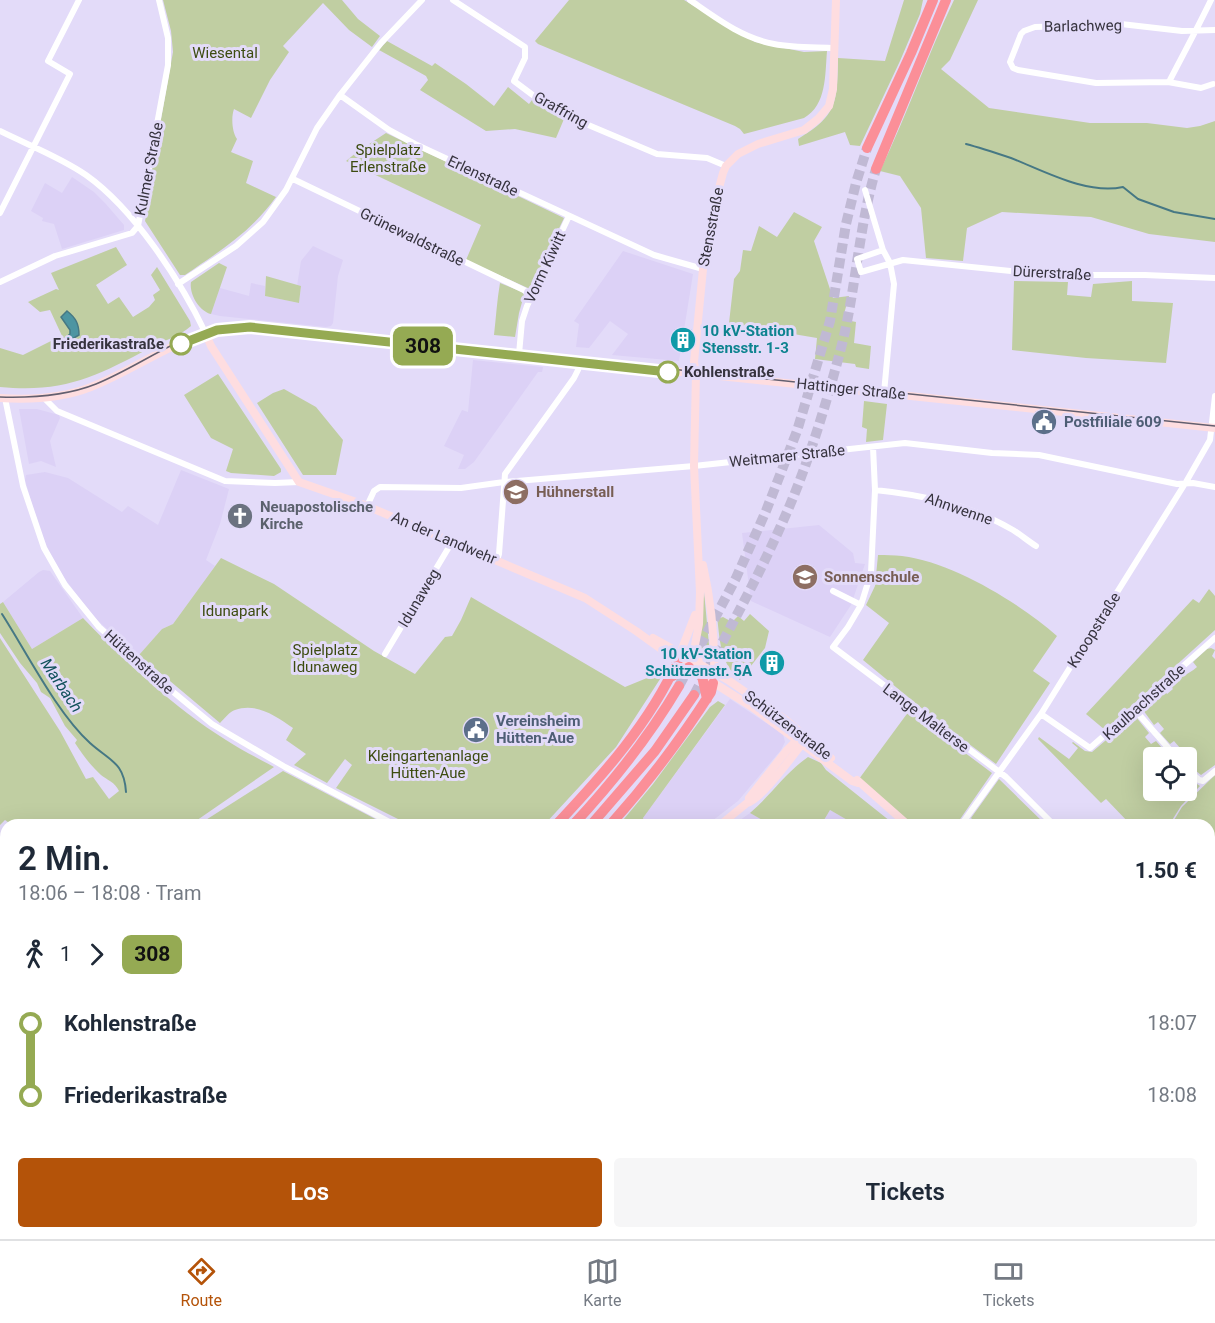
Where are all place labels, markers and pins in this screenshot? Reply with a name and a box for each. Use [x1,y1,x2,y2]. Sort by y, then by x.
place label: 10 kV-Station Stensstr. 1-3 [702,322,794,357]
building icon: 10 kV-Station Stensstr. 1-3 [668,325,698,355]
marker: Friederikastraße [170,333,192,355]
place label: Friederikastraße [53,335,164,353]
marker: Kohlenstraße [657,361,679,383]
place label: Kohlenstraße [684,363,774,381]
public building icon: Postfiliale 609 [1029,407,1059,437]
place label: Postfiliale 609 [1064,413,1162,431]
school or university icon: Hühnerstall [501,477,531,507]
place label: Hühnerstall [536,483,614,501]
place label: Neuapostolische Kirche [260,498,373,533]
church icon: Neuapostolische Kirche [225,501,255,531]
school or university icon: Sonnenschule [790,562,820,592]
place label: Sonnenschule [824,568,919,586]
place label: 10 kV-Station Schützenstr. 5A [645,645,753,680]
building icon: 10 kV-Station Schützenstr. 5A [757,648,787,678]
place label: Vereinsheim Hütten-Aue [496,712,581,747]
public building icon: Vereinsheim Hütten-Aue [461,715,491,745]

